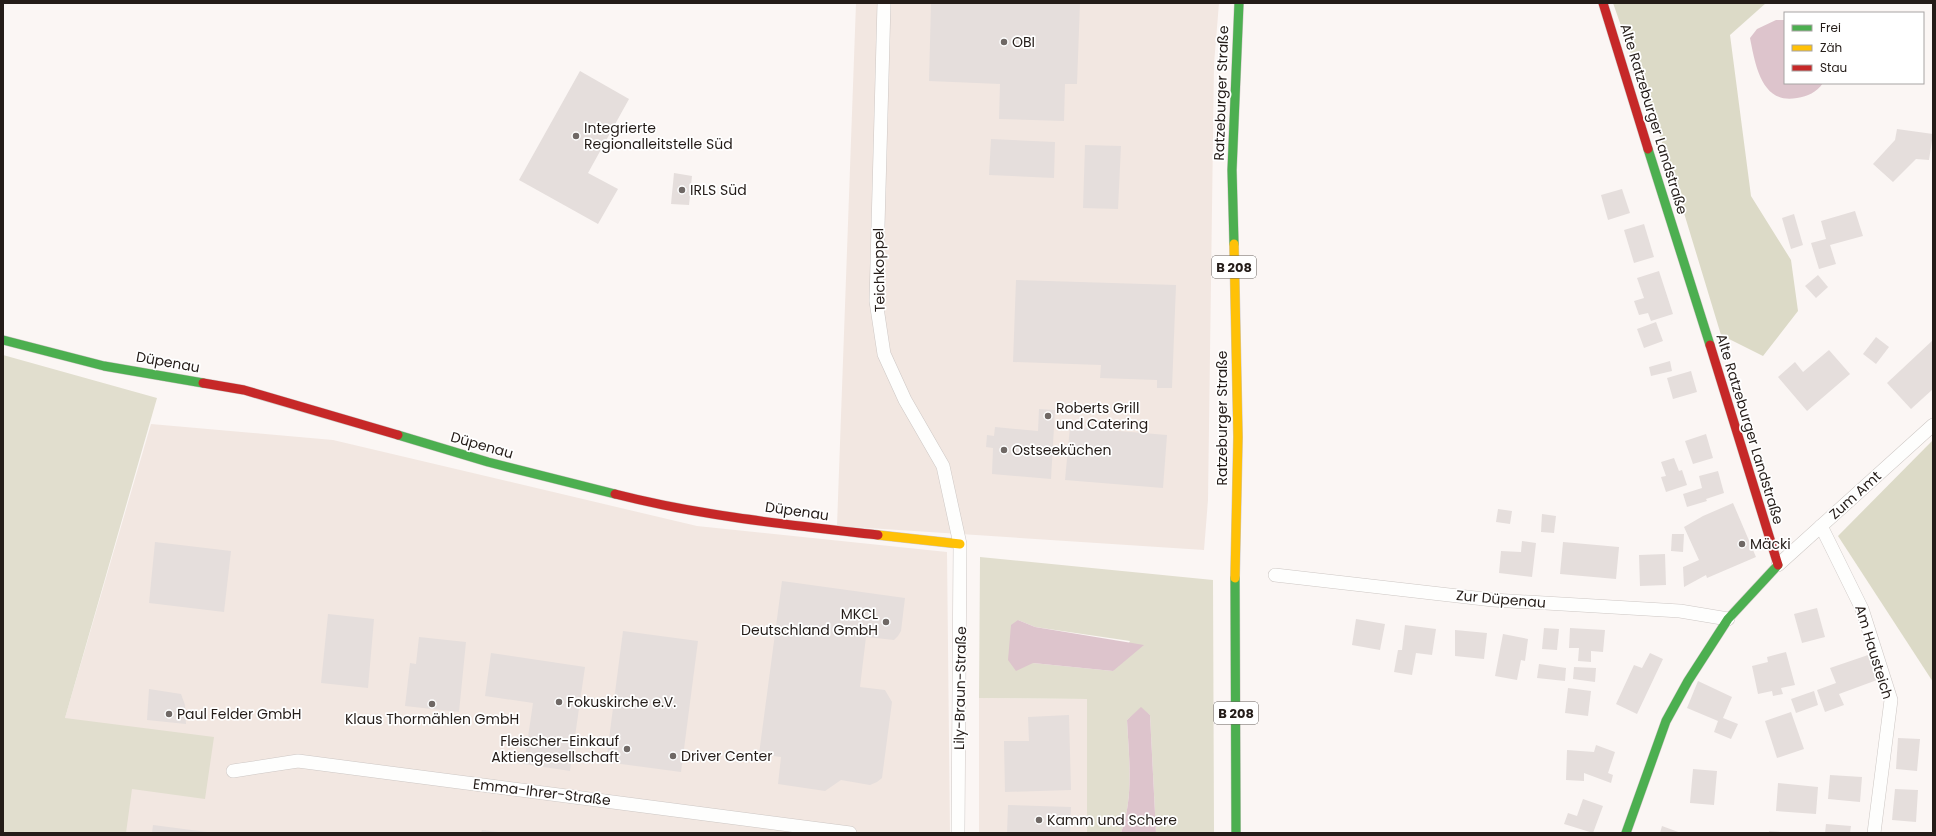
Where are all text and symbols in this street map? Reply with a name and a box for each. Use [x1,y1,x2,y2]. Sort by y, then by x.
legend [1784,12,1924,84]
text: Frei [1820,19,1841,36]
street label: Alte Ratzeburger Landstraße [1615,21,1693,217]
street label: Ratzeburger Straße [1209,25,1233,161]
place label: OBI [1012,32,1035,52]
marker: OBI [999,37,1009,47]
text: Zäh [1820,39,1842,56]
text: Stau [1820,59,1847,76]
place label: Integrierte Regionalleitstelle Süd [584,118,733,154]
marker: Integrierte Regionalleitstelle Süd [571,131,581,141]
place label: IRLS Süd [690,180,747,200]
marker: IRLS Süd [677,185,687,195]
street label: Teichkoppel [868,228,890,312]
road number: B 208 [1212,256,1256,278]
street label: Alte Ratzeburger Landstraße [1711,331,1789,527]
street label: Düpenau [135,347,201,377]
street label: Ratzeburger Straße [1212,350,1232,486]
place label: Roberts Grill und Catering [1056,398,1148,434]
marker: Roberts Grill und Catering [1043,411,1053,421]
street label: Düpenau [448,427,516,463]
place label: Ostseeküchen [1012,440,1111,460]
marker: Ostseeküchen [999,445,1009,455]
street label: Zum Amt [1825,466,1885,524]
street label: Düpenau [764,497,830,525]
place label: Mäcki [1750,534,1791,554]
marker: Mäcki [1737,539,1747,549]
street label: Zur Düpenau [1455,585,1547,613]
street label: Am Hausteich [1850,602,1898,702]
place label: MKCL Deutschland GmbH [741,604,878,640]
marker: MKCL Deutschland GmbH [881,617,891,627]
street label: Lily-Braun-Straße [949,626,971,750]
place label: Fokuskirche e.V. [567,692,676,712]
marker: Fokuskirche e.V. [554,697,564,707]
marker: Klaus Thormählen GmbH [427,699,437,709]
road number: B 208 [1214,702,1258,724]
place label: Paul Felder GmbH [177,704,301,724]
marker: Paul Felder GmbH [164,709,174,719]
place label: Klaus Thormählen GmbH [345,709,519,729]
place label: Fleischer-Einkauf Aktiengesellschaft [491,731,619,767]
marker: Fleischer-Einkauf Aktiengesellschaft [622,744,632,754]
place label: Driver Center [681,746,773,766]
marker: Driver Center [668,751,678,761]
street label: Emma-Ihrer-Straße [472,774,612,810]
place label: Kamm und Schere [1047,810,1177,830]
marker: Kamm und Schere [1034,815,1044,825]

